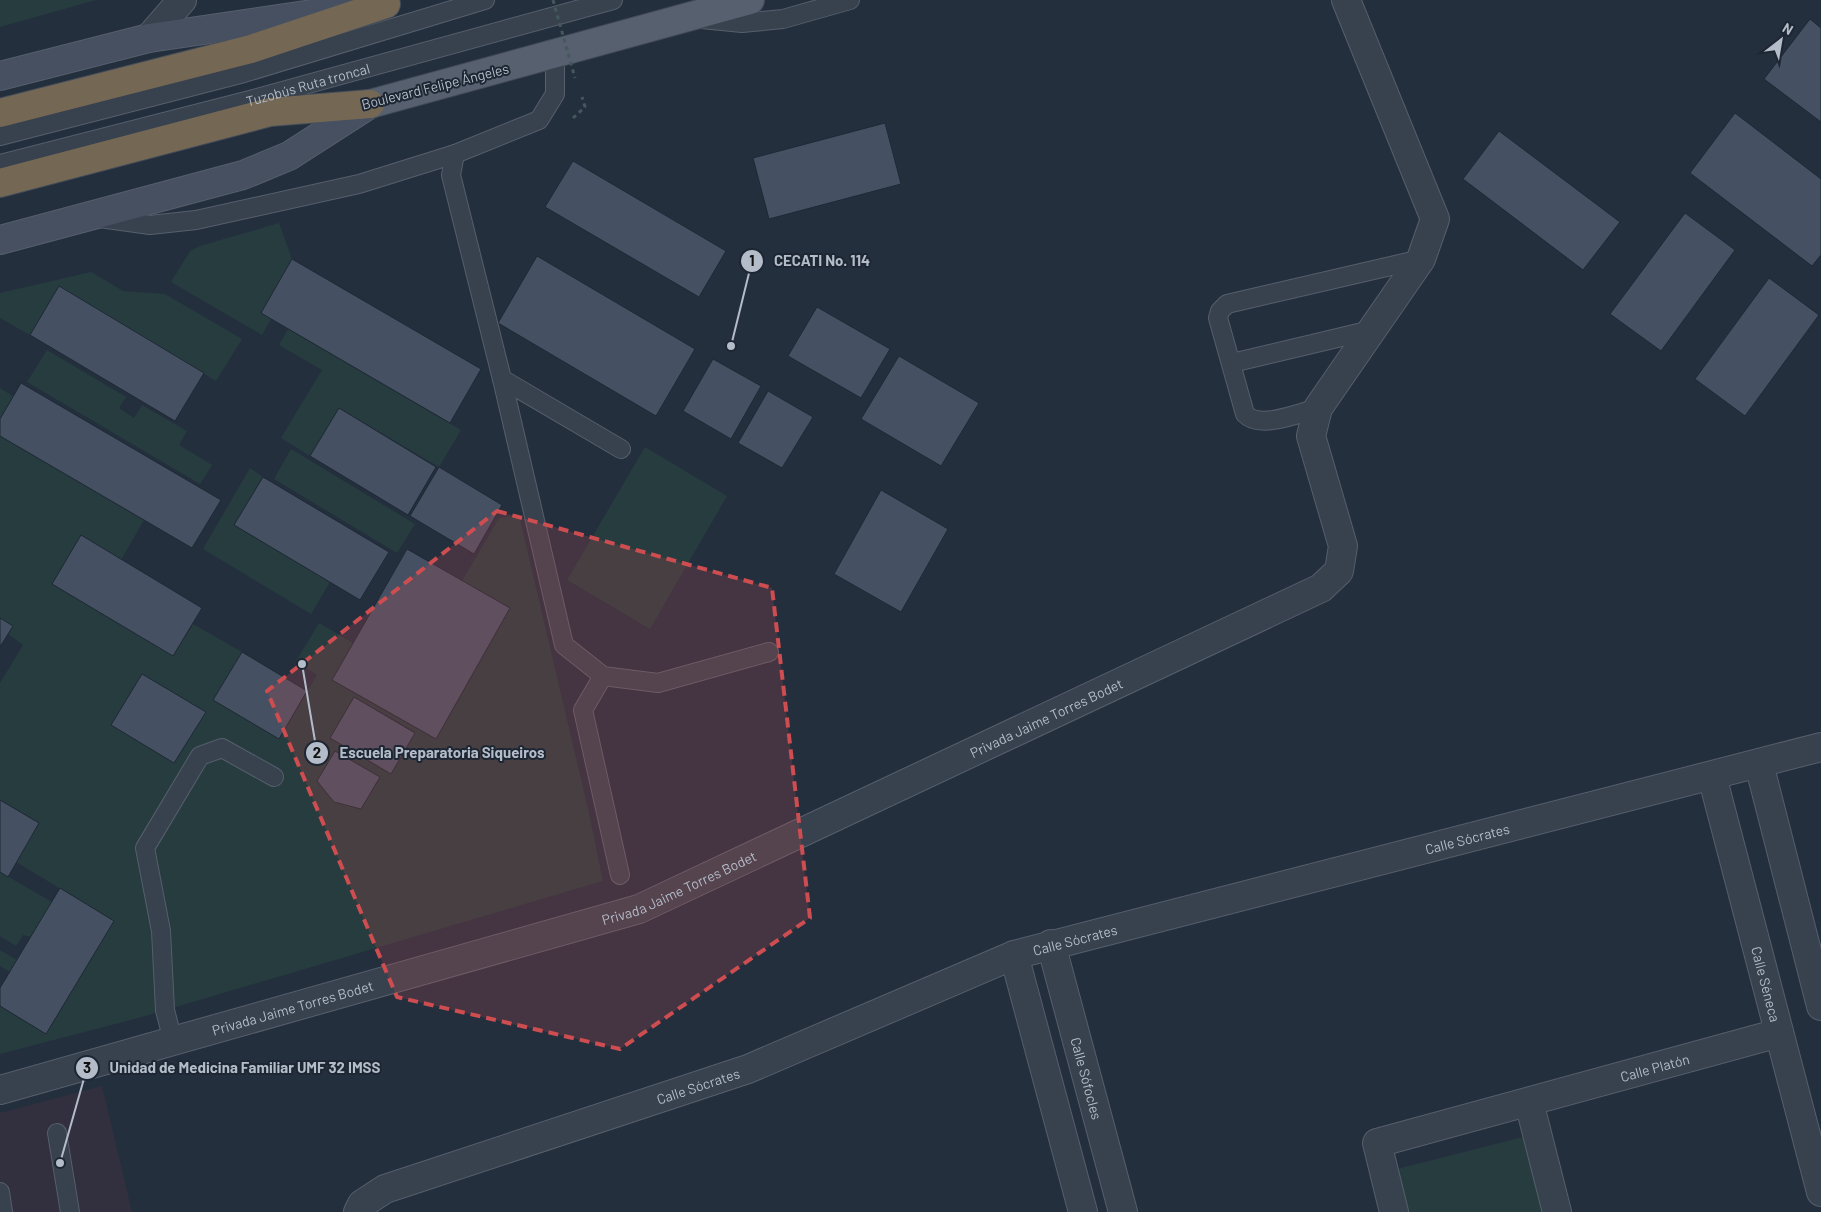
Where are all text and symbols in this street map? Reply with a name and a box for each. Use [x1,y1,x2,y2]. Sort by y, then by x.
north arrow [1756,15,1806,65]
text: N [1780,19,1796,38]
street label: Tuzobús Ruta troncal [244,59,372,109]
street label: Boulevard Felipe Ángeles [360,59,511,113]
callout: CECATI No. 114 [739,246,880,276]
text: 1 [749,251,755,269]
text: CECATI No. 114 [774,251,870,269]
street label: Privada Jaime Torres Bodet [967,674,1125,761]
callout: Escuela Preparatoria Siqueiros [304,738,554,768]
text: 2 [313,743,321,761]
text: Escuela Preparatoria Siqueiros [339,743,545,761]
street label: Calle Sócrates [1423,819,1511,857]
street label: Privada Jaime Torres Bodet [599,847,759,928]
street label: Calle Sócrates [1031,920,1119,958]
street label: Calle Séneca [1748,944,1785,1024]
street label: Privada Jaime Torres Bodet [210,976,375,1038]
street label: Calle Sófocles [1068,1035,1106,1121]
street label: Calle Platón [1618,1049,1691,1085]
callout: Unidad de Medicina Familiar UMF 32 IMSS [74,1053,390,1083]
text: 3 [83,1058,91,1076]
text: Unidad de Medicina Familiar UMF 32 IMSS [110,1058,381,1076]
street label: Calle Sócrates [654,1064,742,1107]

